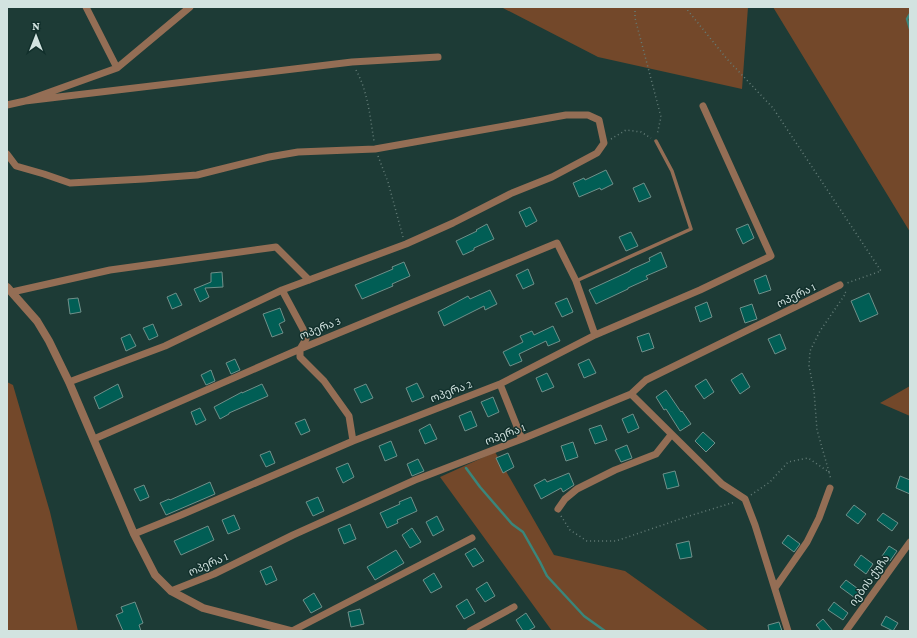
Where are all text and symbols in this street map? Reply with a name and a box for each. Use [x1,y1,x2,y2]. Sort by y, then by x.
north arrow [16,16,56,56]
text: N [32,20,40,32]
street label: ოპერა 1 [774,280,818,311]
street label: ოპერა 3 [298,314,343,343]
street label: ოპერა 2 [429,378,474,405]
street label: ოპერა 1 [483,421,527,448]
street label: ოპერა 1 [186,550,230,579]
street label: იების ქუჩა [846,552,892,608]

